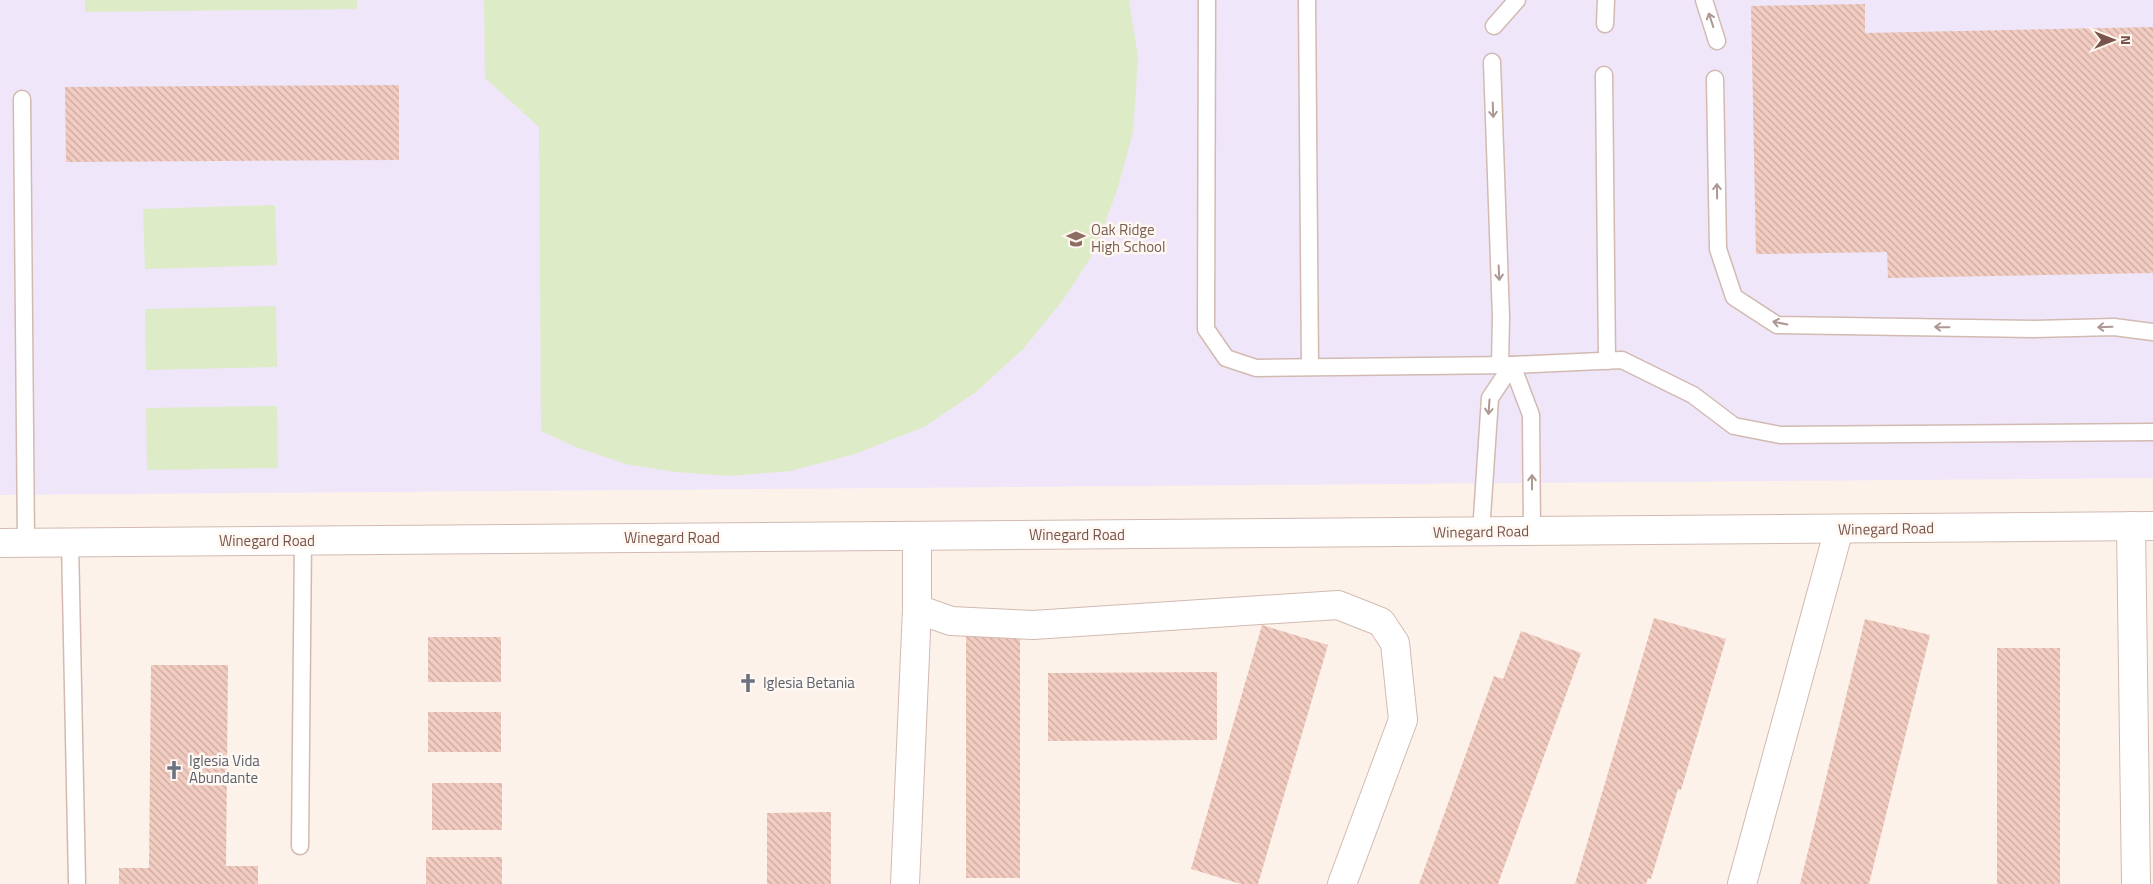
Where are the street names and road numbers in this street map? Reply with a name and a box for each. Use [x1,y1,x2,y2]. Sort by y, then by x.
street label: Winegard Road [1838,516,1934,541]
street label: Winegard Road [1433,519,1529,544]
street label: Winegard Road [1029,523,1125,546]
street label: Winegard Road [624,526,720,549]
street label: Winegard Road [219,529,315,552]

